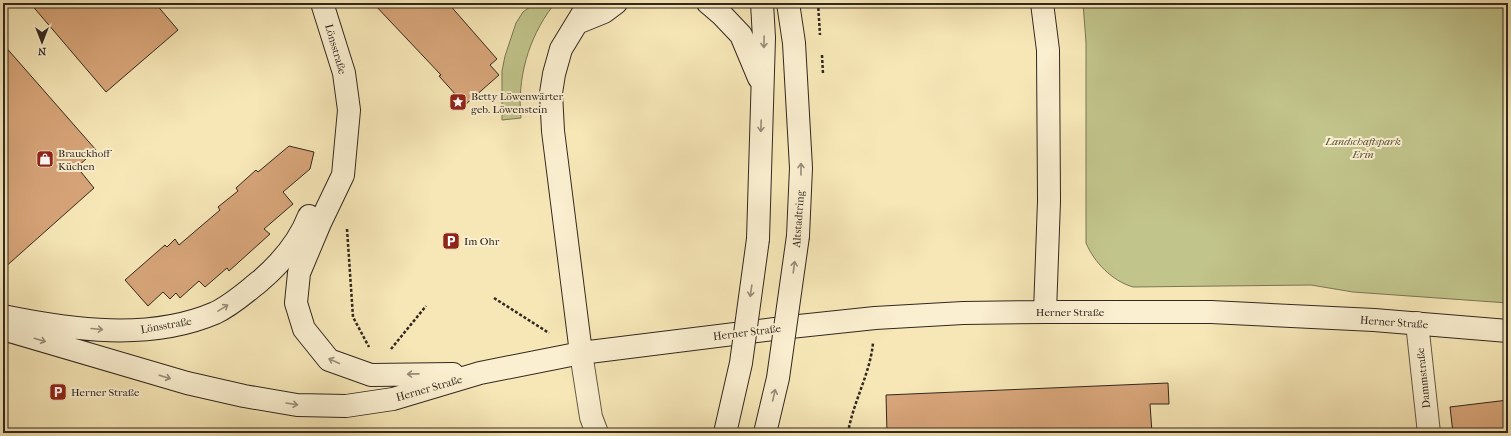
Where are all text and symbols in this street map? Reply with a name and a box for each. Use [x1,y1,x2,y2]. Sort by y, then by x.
north arrow [22,22,62,62]
street label: Lönsstraße [322,22,349,76]
one-way arrow [760,35,768,48]
text: N [37,45,46,58]
place label: Betty Löwenwärter geb. Löwenstein [471,90,564,116]
place icon: Betty Löwenwärter geb. Löwenstein [448,92,468,112]
one-way arrow [758,119,765,132]
park label: Landschaftspark Erin [1324,135,1401,161]
place label: Brauckhoff Küchen [58,147,112,173]
shop icon: Brauckhoff Küchen [35,149,55,169]
one-way arrow [797,163,805,176]
street label: Altstadtring [790,190,807,249]
parking icon: Im Ohr [441,231,461,251]
place label: Im Ohr [464,235,500,248]
one-way arrow [790,261,798,274]
one-way arrow [747,284,755,297]
one-way arrow [217,304,228,312]
street label: Herner Straße [1036,306,1105,319]
street label: Lönsstraße [139,314,193,336]
street label: Herner Straße [1359,314,1429,331]
street label: Herner Straße [712,322,782,343]
one-way arrow [90,325,103,332]
one-way arrow [34,337,47,344]
street label: Dammstraße [1414,346,1433,409]
one-way arrow [329,357,341,365]
one-way arrow [407,370,420,378]
street label: Herner Straße [394,373,464,404]
one-way arrow [158,374,171,381]
parking icon: Herner Straße [48,382,68,402]
place label: Herner Straße [71,386,140,399]
one-way arrow [770,389,778,402]
one-way arrow [285,400,298,408]

